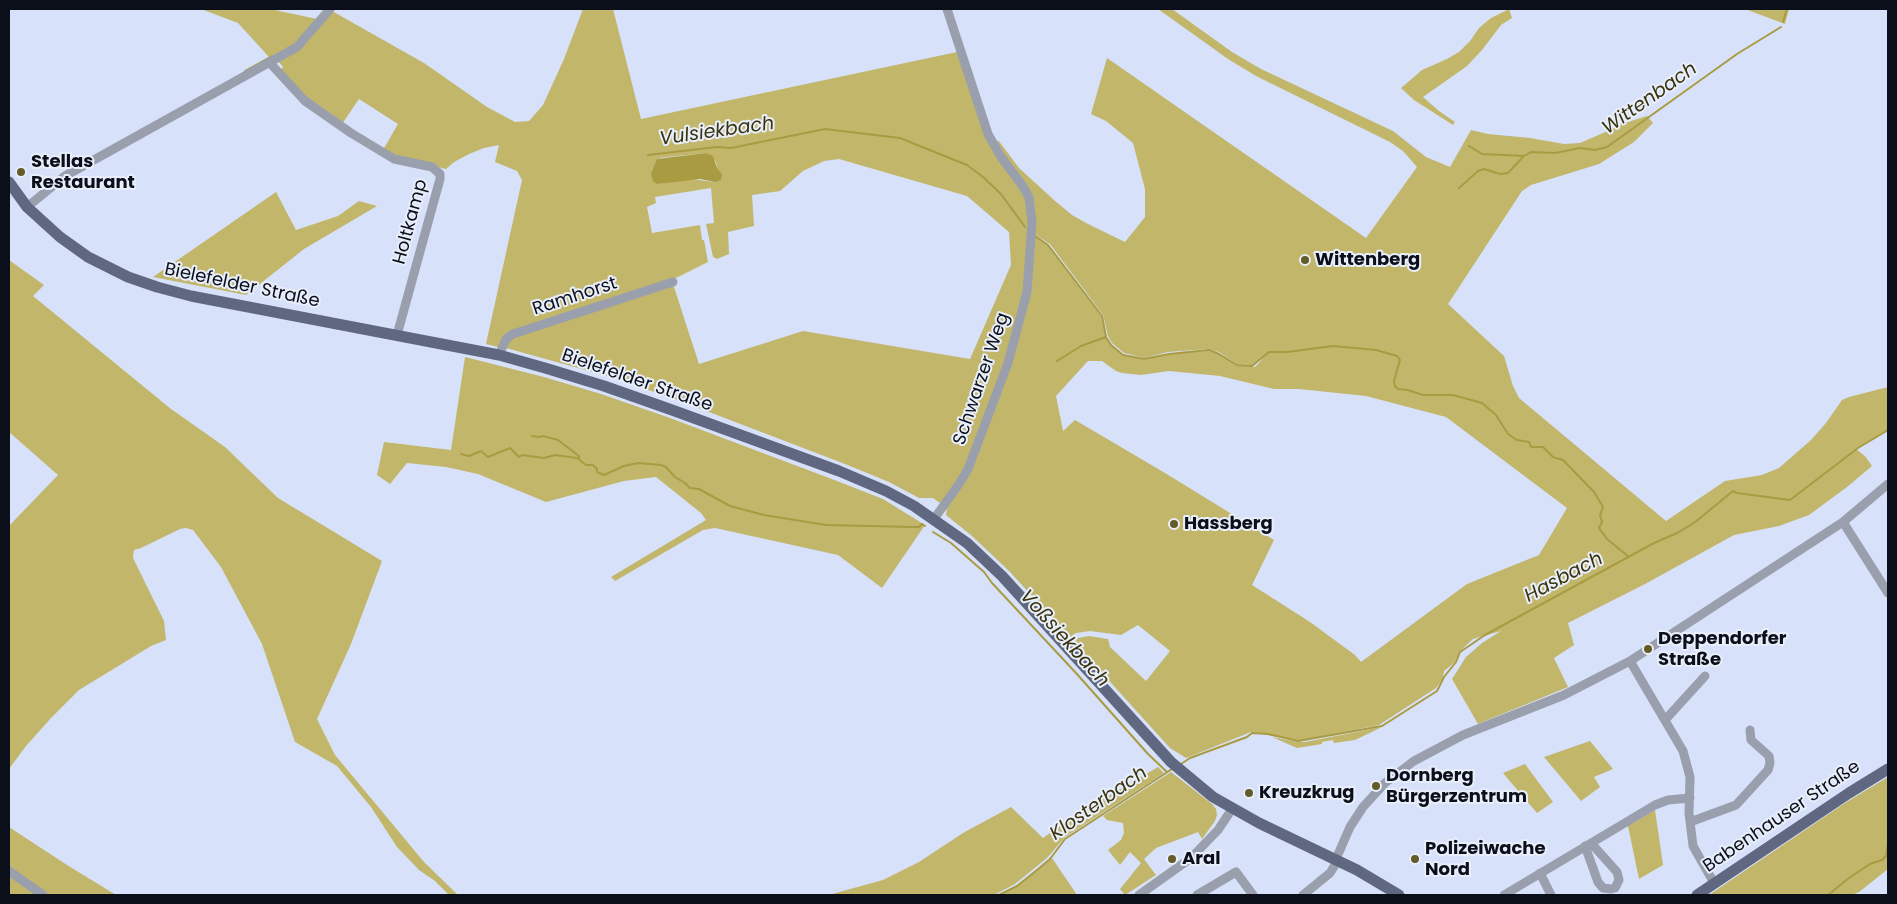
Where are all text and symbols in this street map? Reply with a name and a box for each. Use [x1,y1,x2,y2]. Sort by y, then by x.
water label: Wittenbach [1598,58,1702,140]
water label: Vulsiekbach [658,113,776,151]
place label: Stellas Restaurant [31,151,135,193]
marker: Stellas Restaurant [15,166,27,178]
street label: Holtkamp [389,177,433,267]
place label: Wittenberg [1315,249,1420,271]
marker: Wittenberg [1299,254,1311,266]
street label: Bielefelder Straße [162,259,322,313]
street label: Ramhorst [530,273,620,321]
street label: Schwarzer Weg [949,310,1015,448]
street label: Bielefelder Straße [559,345,715,417]
place label: Hassberg [1184,513,1273,535]
marker: Hassberg [1168,518,1180,530]
water label: Hasbach [1521,548,1607,608]
water label: Voßsiekbach [1014,586,1114,692]
place label: Deppendorfer Straße [1658,628,1787,670]
marker: Deppendorfer Straße [1642,643,1654,655]
street label: Babenhauser Straße [1699,756,1865,878]
water label: Klosterbach [1046,762,1152,846]
place label: Dornberg Bürgerzentrum [1386,765,1527,808]
marker: Dornberg Bürgerzentrum [1370,780,1382,792]
place label: Kreuzkrug [1259,782,1355,804]
marker: Kreuzkrug [1243,787,1255,799]
place label: Polizeiwache Nord [1425,838,1546,881]
place label: Aral [1182,848,1221,870]
marker: Aral [1166,853,1178,865]
marker: Polizeiwache Nord [1409,853,1421,865]

